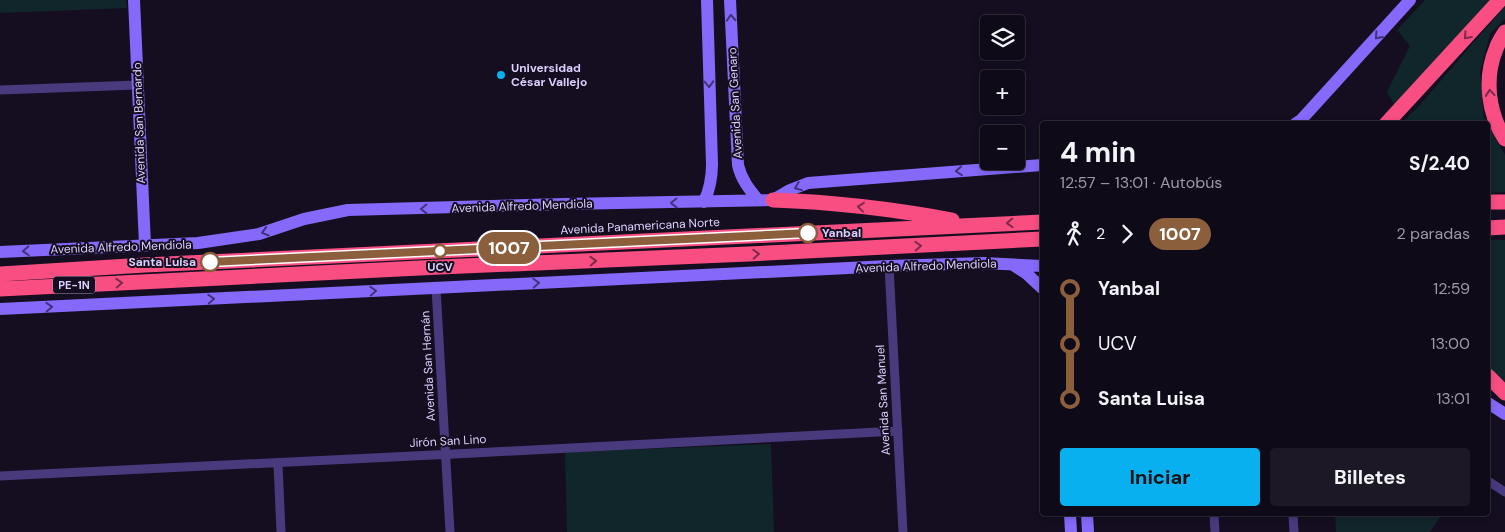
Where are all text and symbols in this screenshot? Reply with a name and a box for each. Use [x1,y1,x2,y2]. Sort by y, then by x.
one-way arrow [726,13,736,21]
map controls [980,15,1025,170]
button: layers [980,15,1025,60]
one-way arrow [1374,30,1383,39]
one-way arrow [1464,30,1473,39]
street label: Avenida San Genaro [724,47,746,159]
place label: Universidad César Vallejo [511,60,587,90]
street label: Avenida San Bernardo [129,62,149,184]
marker: Universidad César Vallejo [495,69,507,81]
button: + [980,70,1025,115]
one-way arrow [704,80,714,88]
one-way arrow [1485,89,1496,97]
button: − [980,125,1025,170]
text: 4 min [1060,134,1136,171]
text: S/2.40 [1409,151,1470,176]
one-way arrow [955,165,963,176]
text: 12:57 – 13:01 · Autobús [1060,172,1222,193]
one-way arrow [794,181,803,192]
street label: Avenida Alfredo Mendiola [451,196,593,216]
one-way arrow [670,198,678,208]
one-way arrow [856,202,864,213]
one-way arrow [420,204,428,214]
street label: Avenida Panamericana Norte [560,214,720,238]
one-way arrow [1006,218,1014,228]
icon: walk [1060,220,1088,248]
icon: forward [1113,220,1141,248]
text: 1007 [1159,222,1201,246]
marker: Yanbal [798,223,818,243]
text: 2 [1096,223,1105,244]
text: 2 paradas [1396,223,1470,244]
place label: Yanbal [822,225,861,241]
one-way arrow [261,226,269,236]
line badge: 1007 [474,232,544,264]
text: 1007 [488,236,530,260]
street label: Avenida Alfredo Mendiola [50,237,192,257]
one-way arrow [914,240,922,251]
marker: UCV [433,244,447,258]
one-way arrow [22,245,30,256]
one-way arrow [752,248,760,259]
marker: Santa Luisa [200,252,220,272]
place label: Santa Luisa [128,254,196,270]
one-way arrow [590,255,598,266]
street label: Avenida Alfredo Mendiola [855,256,997,276]
place label: UCV [427,259,453,275]
road number: PE-1N [53,276,95,294]
text: Yanbal [1098,276,1160,301]
one-way arrow [115,278,123,289]
one-way arrow [532,278,540,288]
text: 12:59 [1433,278,1470,299]
one-way arrow [370,285,378,296]
one-way arrow [207,293,215,304]
one-way arrow [45,301,53,312]
street label: Avenida San Hernán [417,310,439,422]
text: UCV [1098,331,1137,356]
text: 13:00 [1430,333,1470,354]
street label: Avenida San Manuel [872,344,894,456]
text: Santa Luisa [1098,386,1205,411]
text: 13:01 [1436,388,1470,409]
street label: Jirón San Lino [409,431,487,451]
button: Iniciar [1060,448,1260,506]
button: Billetes [1270,448,1470,506]

